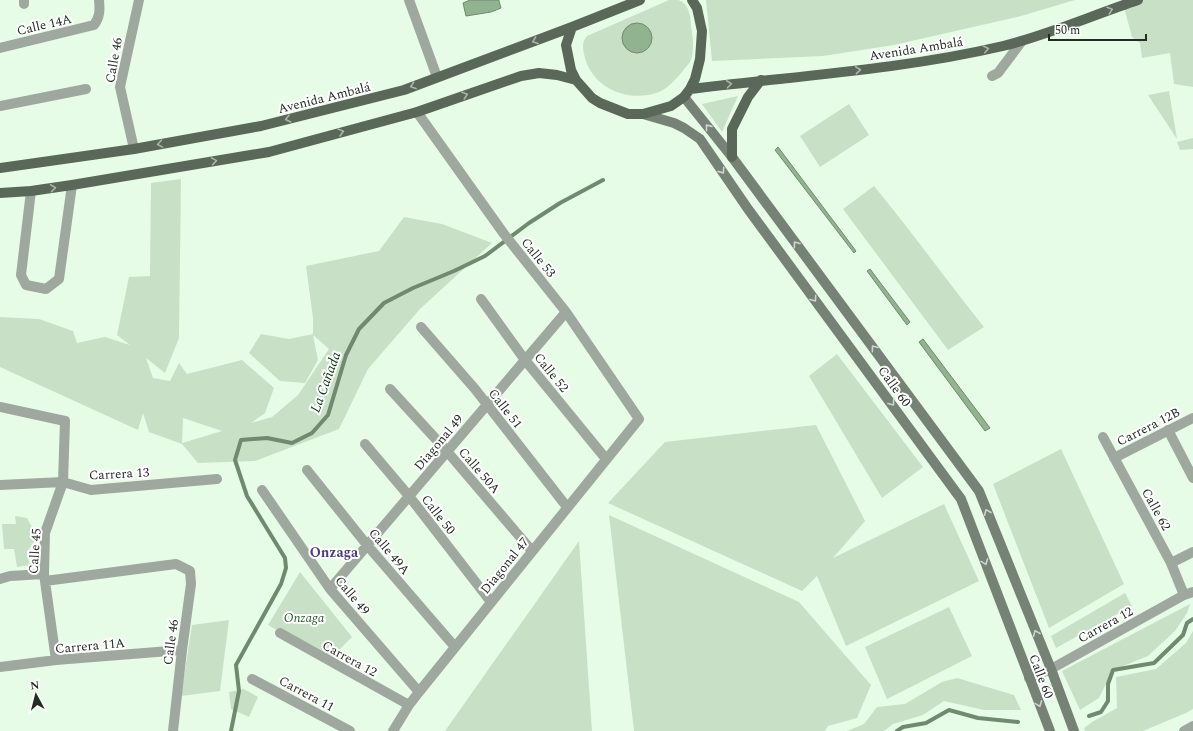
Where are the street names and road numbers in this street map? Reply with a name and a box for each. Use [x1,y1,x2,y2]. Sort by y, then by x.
street label: Calle 14A [15,9,74,41]
street label: Avenida Ambalá [868,32,965,66]
street label: Calle 46 [100,35,128,85]
street label: Avenida Ambalá [276,77,373,119]
street label: Calle 53 [516,233,561,282]
street label: Calle 52 [529,348,573,397]
street label: Calle 60 [873,362,916,411]
street label: Calle 51 [483,384,527,433]
street label: Carrera 12B [1113,402,1184,451]
street label: Diagonal 49 [409,410,469,475]
street label: Calle 50A [453,443,505,498]
street label: Carrera 13 [88,462,150,486]
street label: Calle 62 [1136,485,1176,534]
street label: Calle 50 [416,490,461,539]
street label: Calle 49A [364,524,415,580]
street label: Calle 45 [23,527,47,575]
street label: Diagonal 47 [476,533,534,598]
street label: Calle 49 [330,572,375,620]
street label: Carrera 12 [1074,602,1137,648]
street label: Calle 46 [158,618,184,666]
street label: Carrera 11A [54,633,126,659]
street label: Carrera 12 [318,636,381,682]
street label: Calle 60 [1024,651,1059,702]
street label: Carrera 11 [275,671,338,717]

